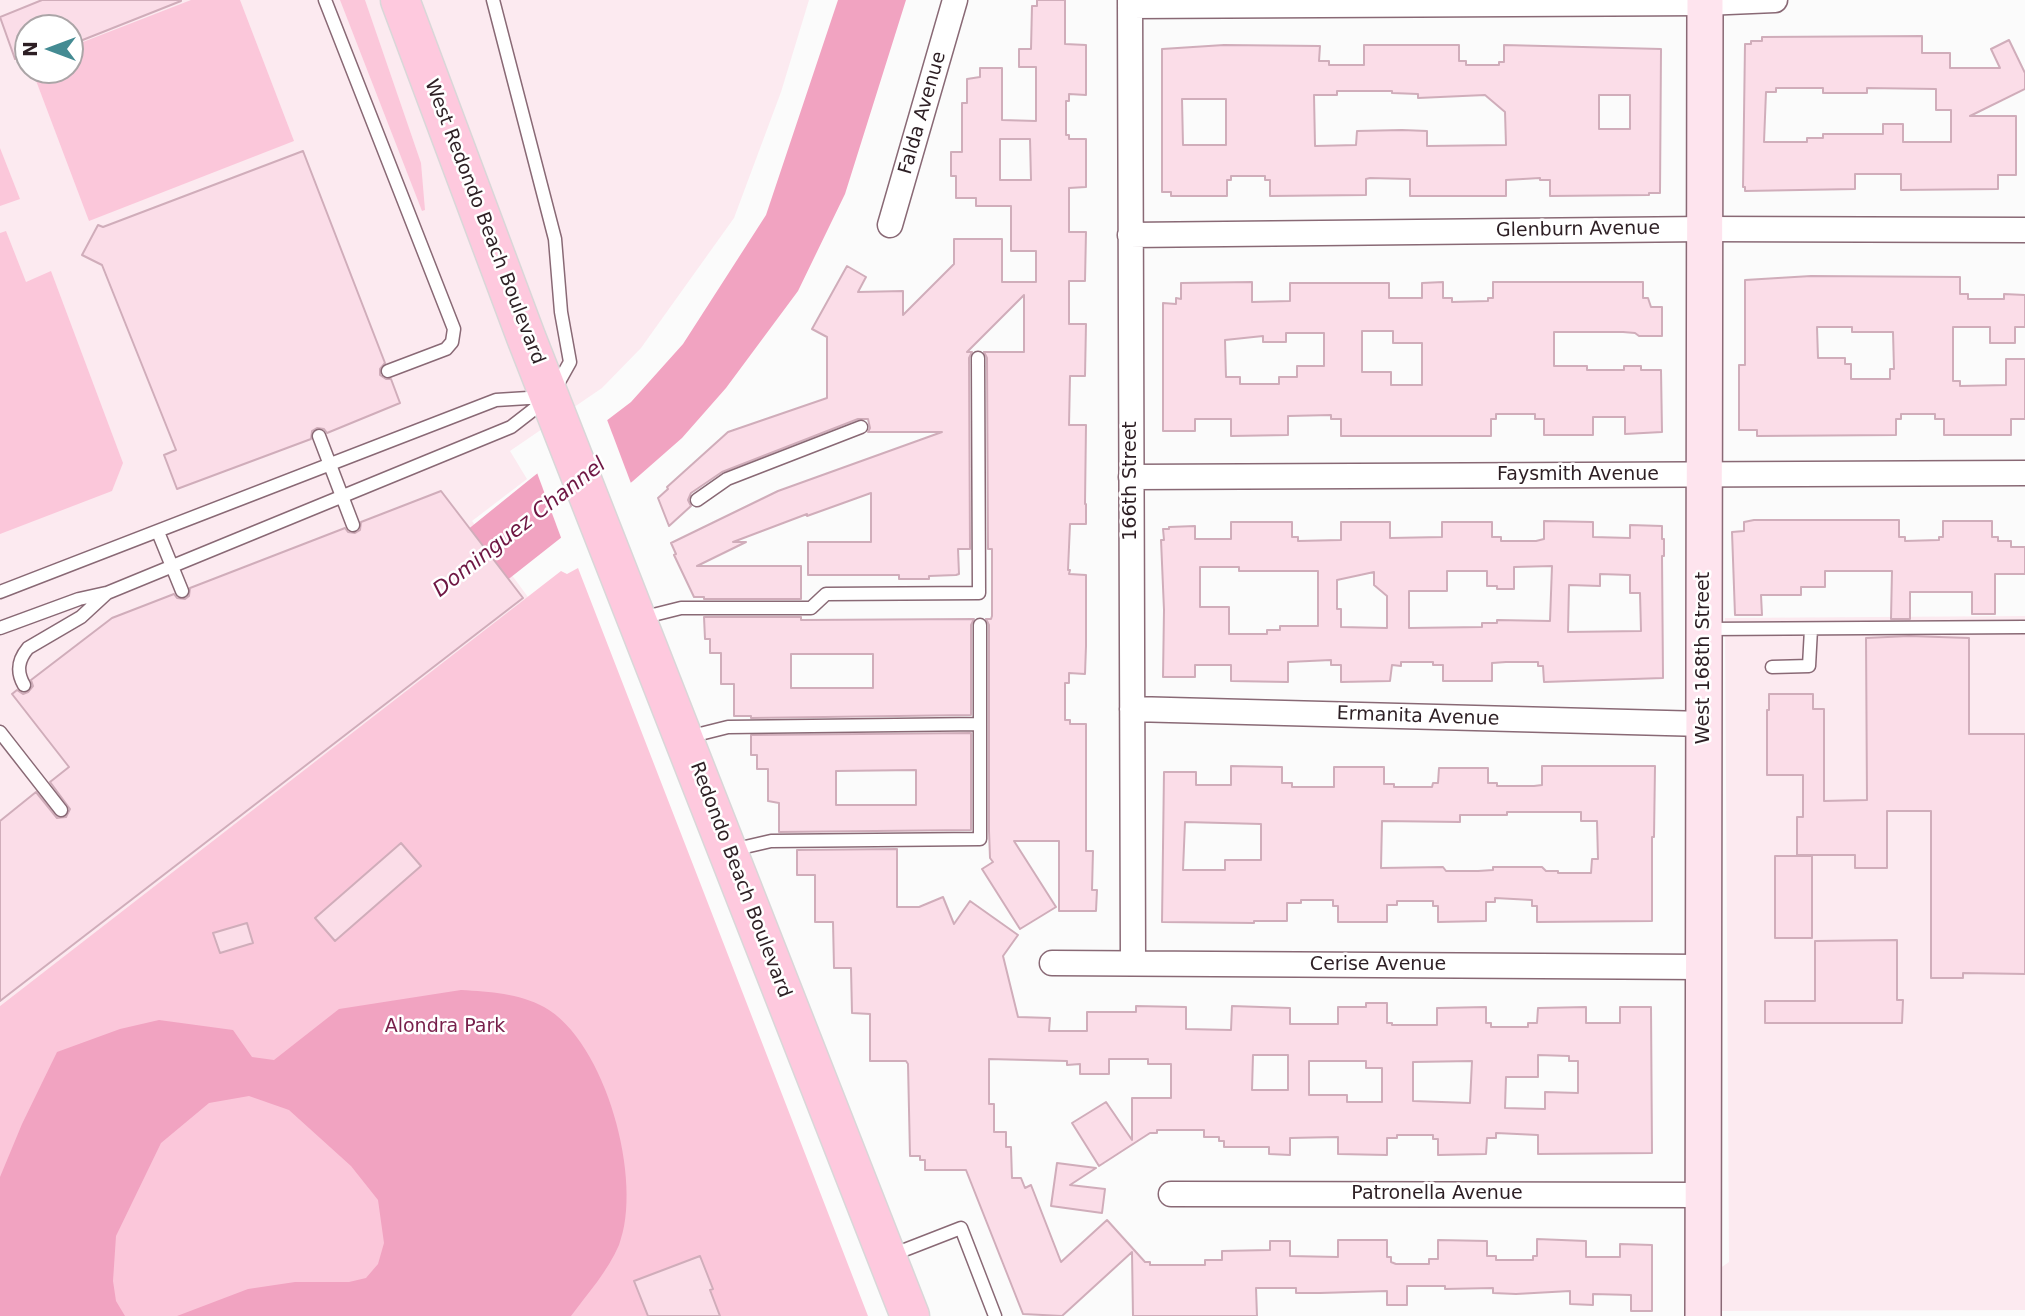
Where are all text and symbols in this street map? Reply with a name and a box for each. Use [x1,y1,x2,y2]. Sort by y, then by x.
north arrow [14,14,84,84]
text: N [19,41,41,57]
street label: Falda Avenue [895,49,951,177]
street label: West Redondo Beach Boulevard [419,76,549,368]
street label: Glenburn Avenue [1496,217,1660,243]
street label: 166th Street [1120,421,1142,541]
water label: Dominguez Channel [429,453,611,603]
street label: Faysmith Avenue [1497,464,1659,486]
street label: West 168th Street [1693,572,1715,744]
street label: Ermanita Avenue [1336,703,1500,731]
street label: Redondo Beach Boulevard [684,759,796,1001]
street label: Cerise Avenue [1310,954,1446,976]
park label: Alondra Park [385,1016,505,1038]
street label: Patronella Avenue [1351,1183,1523,1205]

